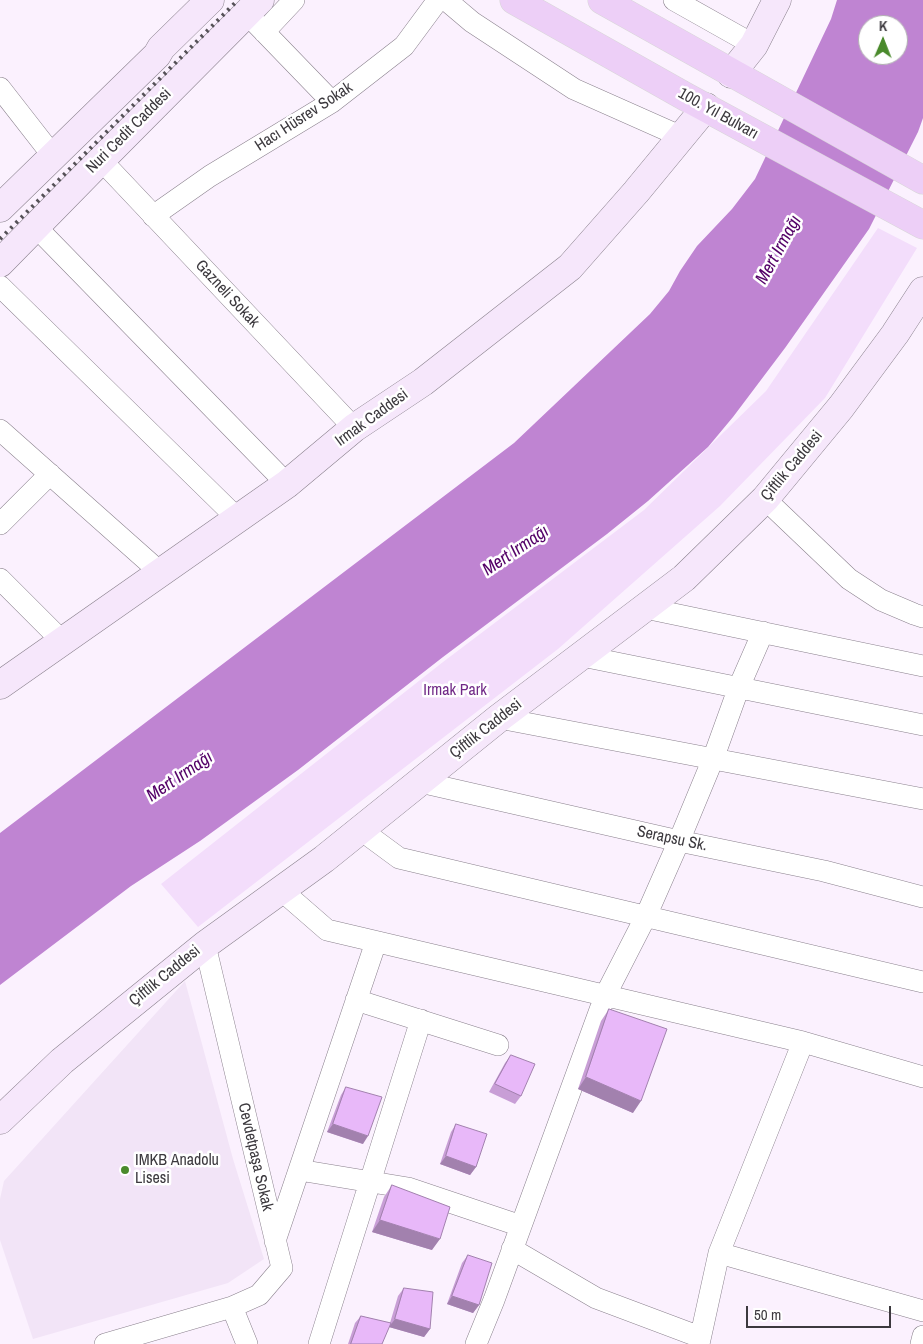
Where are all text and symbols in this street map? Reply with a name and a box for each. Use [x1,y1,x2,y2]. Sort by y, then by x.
north arrow [858,15,908,65]
text: K [879,17,888,35]
street label: Hacı Hüsrev Sokak [252,78,356,156]
street label: 100. Yıl Bulvarı [675,84,761,144]
street label: Nuri Cedit Caddesi [83,85,175,177]
water label: Mert Irmağı [751,212,807,288]
street label: Gazneli Sokak [191,256,263,332]
street label: Irmak Caddesi [332,385,412,451]
street label: Çiftlik Caddesi [757,427,827,505]
water label: Mert Irmağı [479,521,553,581]
park label: Irmak Park [423,681,487,701]
street label: Çiftlik Caddesi [446,695,526,763]
water label: Mert Irmağı [143,747,217,807]
street label: Serapsu Sk. [635,822,709,856]
street label: Çiftlik Caddesi [126,941,204,1011]
street label: Cevdetpaşa Sokak [233,1101,277,1213]
place label: IMKB Anadolu Lisesi [135,1151,219,1189]
marker: IMKB Anadolu Lisesi [119,1164,131,1176]
scale bar [748,1296,893,1328]
text: 50 m [754,1304,781,1325]

